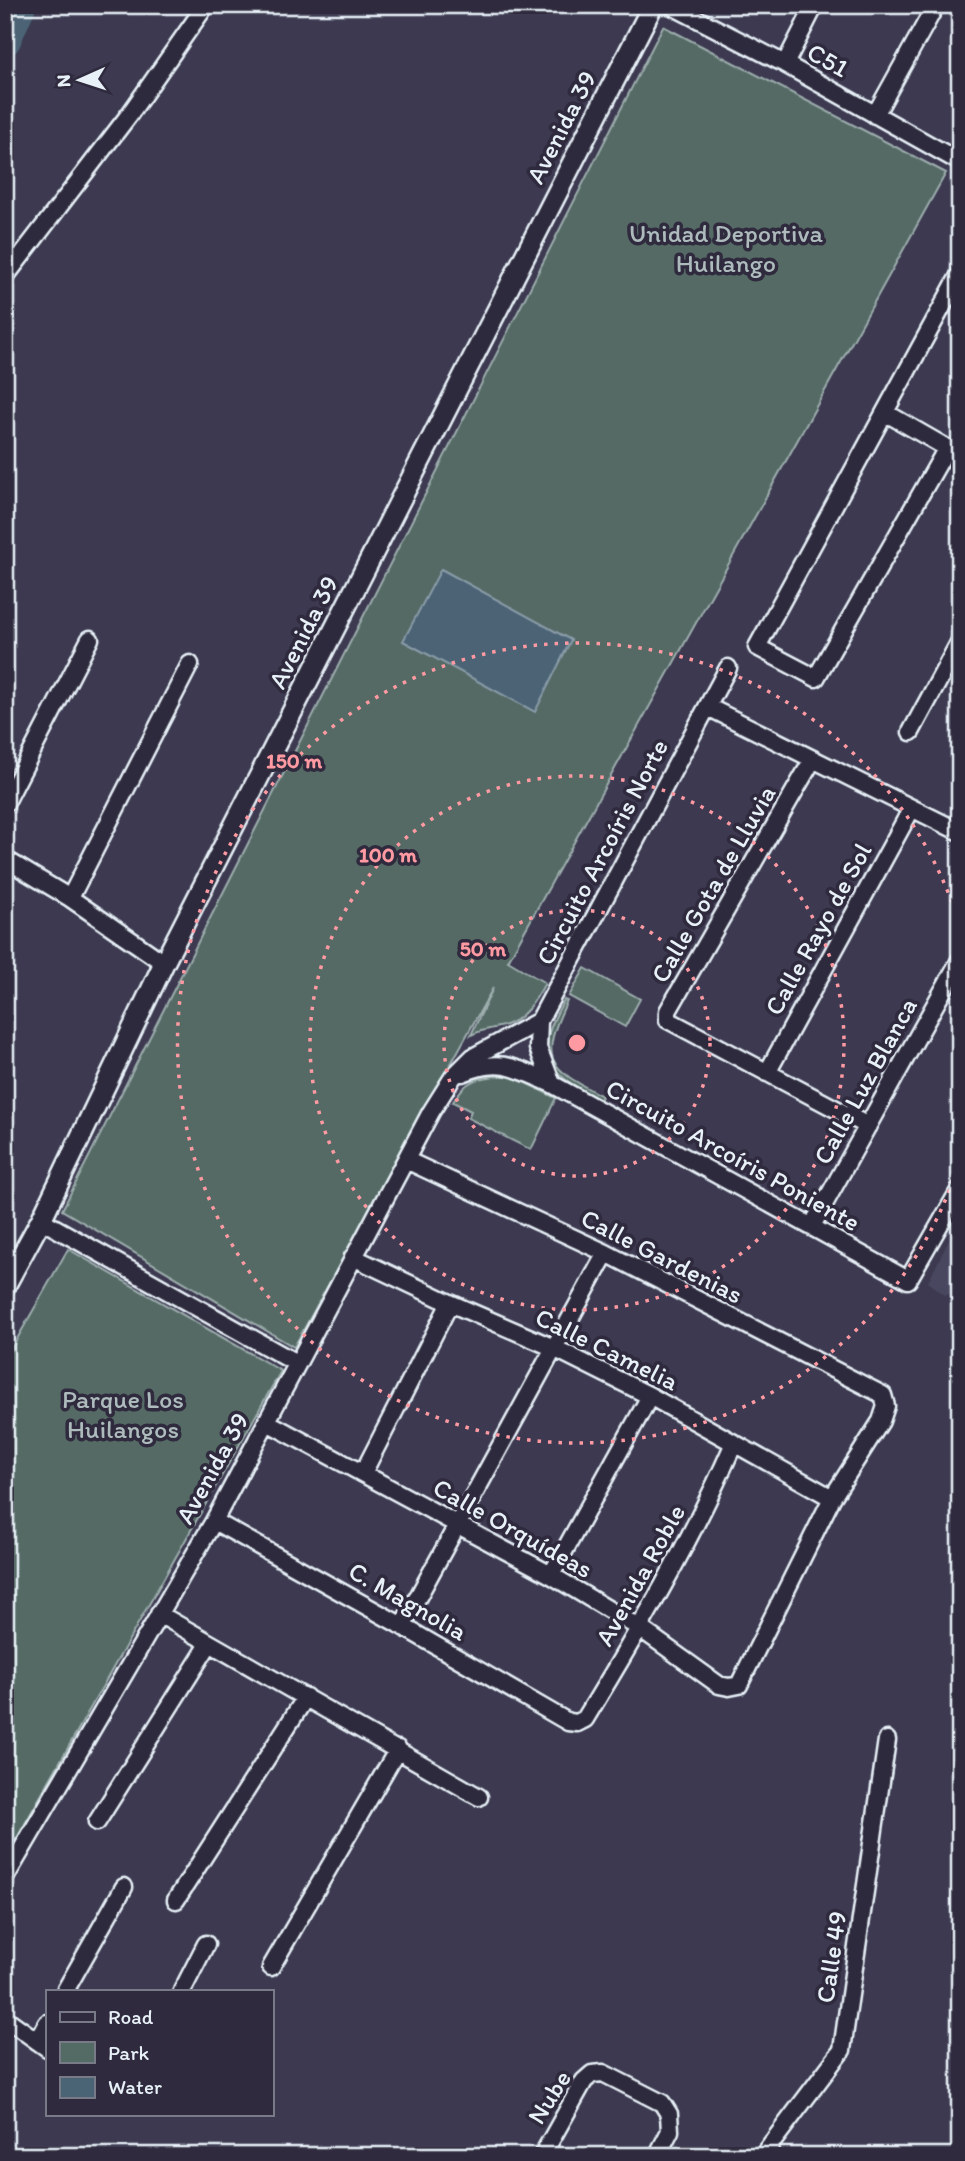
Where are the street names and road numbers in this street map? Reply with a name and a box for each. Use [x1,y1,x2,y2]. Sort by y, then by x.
street label: C51 [802,36,854,84]
street label: Avenida 39 [519,65,603,189]
street label: Avenida 39 [261,570,345,694]
street label: Circuito Arcoíris Norte [529,734,675,970]
street label: Calle Gota de Lluvia [644,779,783,988]
street label: Calle Rayo de Sol [757,837,879,1021]
street label: Calle Luz Blanca [806,992,924,1170]
street label: Circuito Arcoíris Poniente [600,1072,866,1238]
street label: Calle Gardenias [576,1202,748,1310]
street label: Calle Camelia [530,1301,684,1398]
street label: Avenida 39 [168,1407,256,1529]
street label: Calle Orquídeas [428,1471,598,1585]
street label: Avenida Roble [588,1499,692,1651]
street label: C. Magnolia [343,1554,473,1648]
street label: Calle 49 [809,1909,853,2005]
street label: Nube [520,2064,578,2130]

